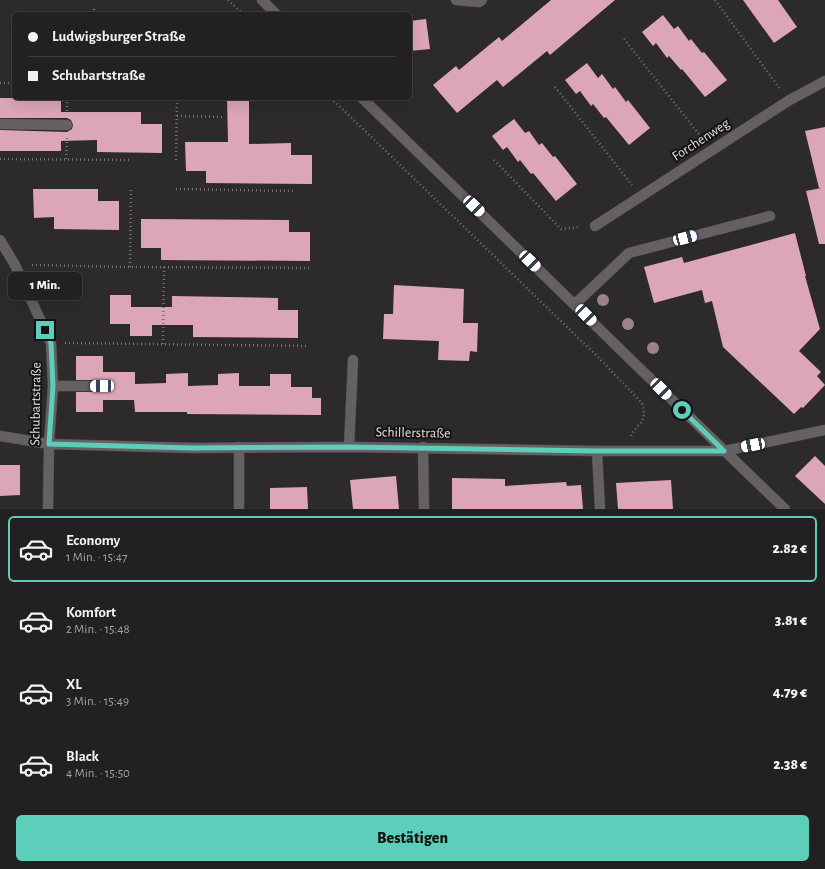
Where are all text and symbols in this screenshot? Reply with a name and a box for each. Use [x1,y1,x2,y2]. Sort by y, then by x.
text: Ludwigsburger Straße [52,29,186,44]
text: Schubartstraße [52,68,145,83]
street label: Forchenweg [670,116,732,164]
car [461,193,487,219]
car [672,229,698,247]
car [517,248,543,274]
callout: 1 Min. [8,272,82,300]
text: 1 Min. [30,279,60,292]
car [573,302,599,328]
route end [36,321,54,339]
street label: Schubartstraße [28,362,44,446]
car [648,376,674,402]
car [90,380,114,392]
route start [673,401,691,419]
street label: Schillerstraße [375,425,451,441]
car [740,437,766,453]
icon: car [18,531,54,567]
text: Economy [66,533,120,548]
text: 2.82 € [773,541,807,556]
text: 1 Min. · 15:47 [66,551,128,564]
icon: car [18,603,54,639]
text: Komfort [66,605,116,620]
text: 3.81 € [775,613,807,628]
text: 2 Min. · 15:48 [66,623,130,636]
icon: car [18,675,54,711]
text: XL [66,677,82,692]
text: 4.79 € [773,685,807,700]
text: 3 Min. · 15:49 [66,695,129,708]
icon: car [18,747,54,783]
text: Black [66,749,99,764]
text: 2.38 € [773,757,807,772]
text: 4 Min. · 15:50 [66,767,130,780]
button: Bestätigen [16,815,809,861]

